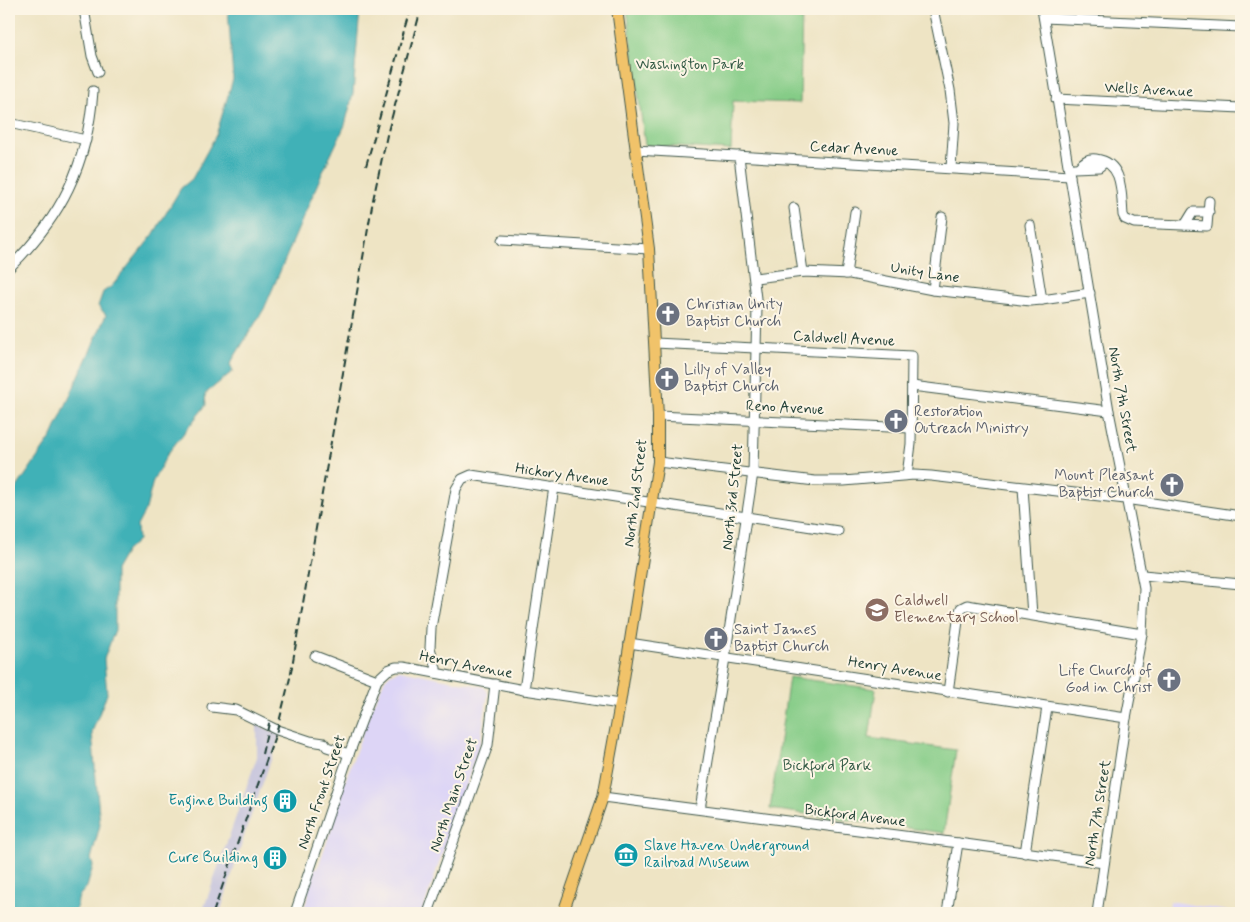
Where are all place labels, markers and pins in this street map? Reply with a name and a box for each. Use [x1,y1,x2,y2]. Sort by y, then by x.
place label: Christian Unity Baptist Church [686,295,783,332]
church icon: Christian Unity Baptist Church [655,301,681,327]
place label: Lilly of Valley Baptist Church [684,360,780,397]
church icon: Lilly of Valley Baptist Church [654,366,680,392]
place label: Restoration Outreach Ministry [914,402,1029,439]
church icon: Restoration Outreach Ministry [883,408,909,434]
place label: Mount Pleasant Baptist Church [1054,466,1154,503]
church icon: Mount Pleasant Baptist Church [1159,472,1185,498]
place label: Caldwell Elementary School [894,591,1019,628]
school or university icon: Caldwell Elementary School [864,597,890,623]
place label: Saint James Baptist Church [734,620,830,657]
church icon: Saint James Baptist Church [703,626,729,652]
place label: Life Church of God in Christ [1059,661,1153,698]
church icon: Life Church of God in Christ [1156,667,1182,693]
building icon: Engine Building [272,788,298,814]
place label: Engine Building [169,791,268,812]
place label: Slave Haven Underground Railroad Museum [644,836,809,873]
museum icon: Slave Haven Underground Railroad Museum [613,842,639,868]
building icon: Cure Building [262,845,288,871]
place label: Cure Building [168,848,258,868]

